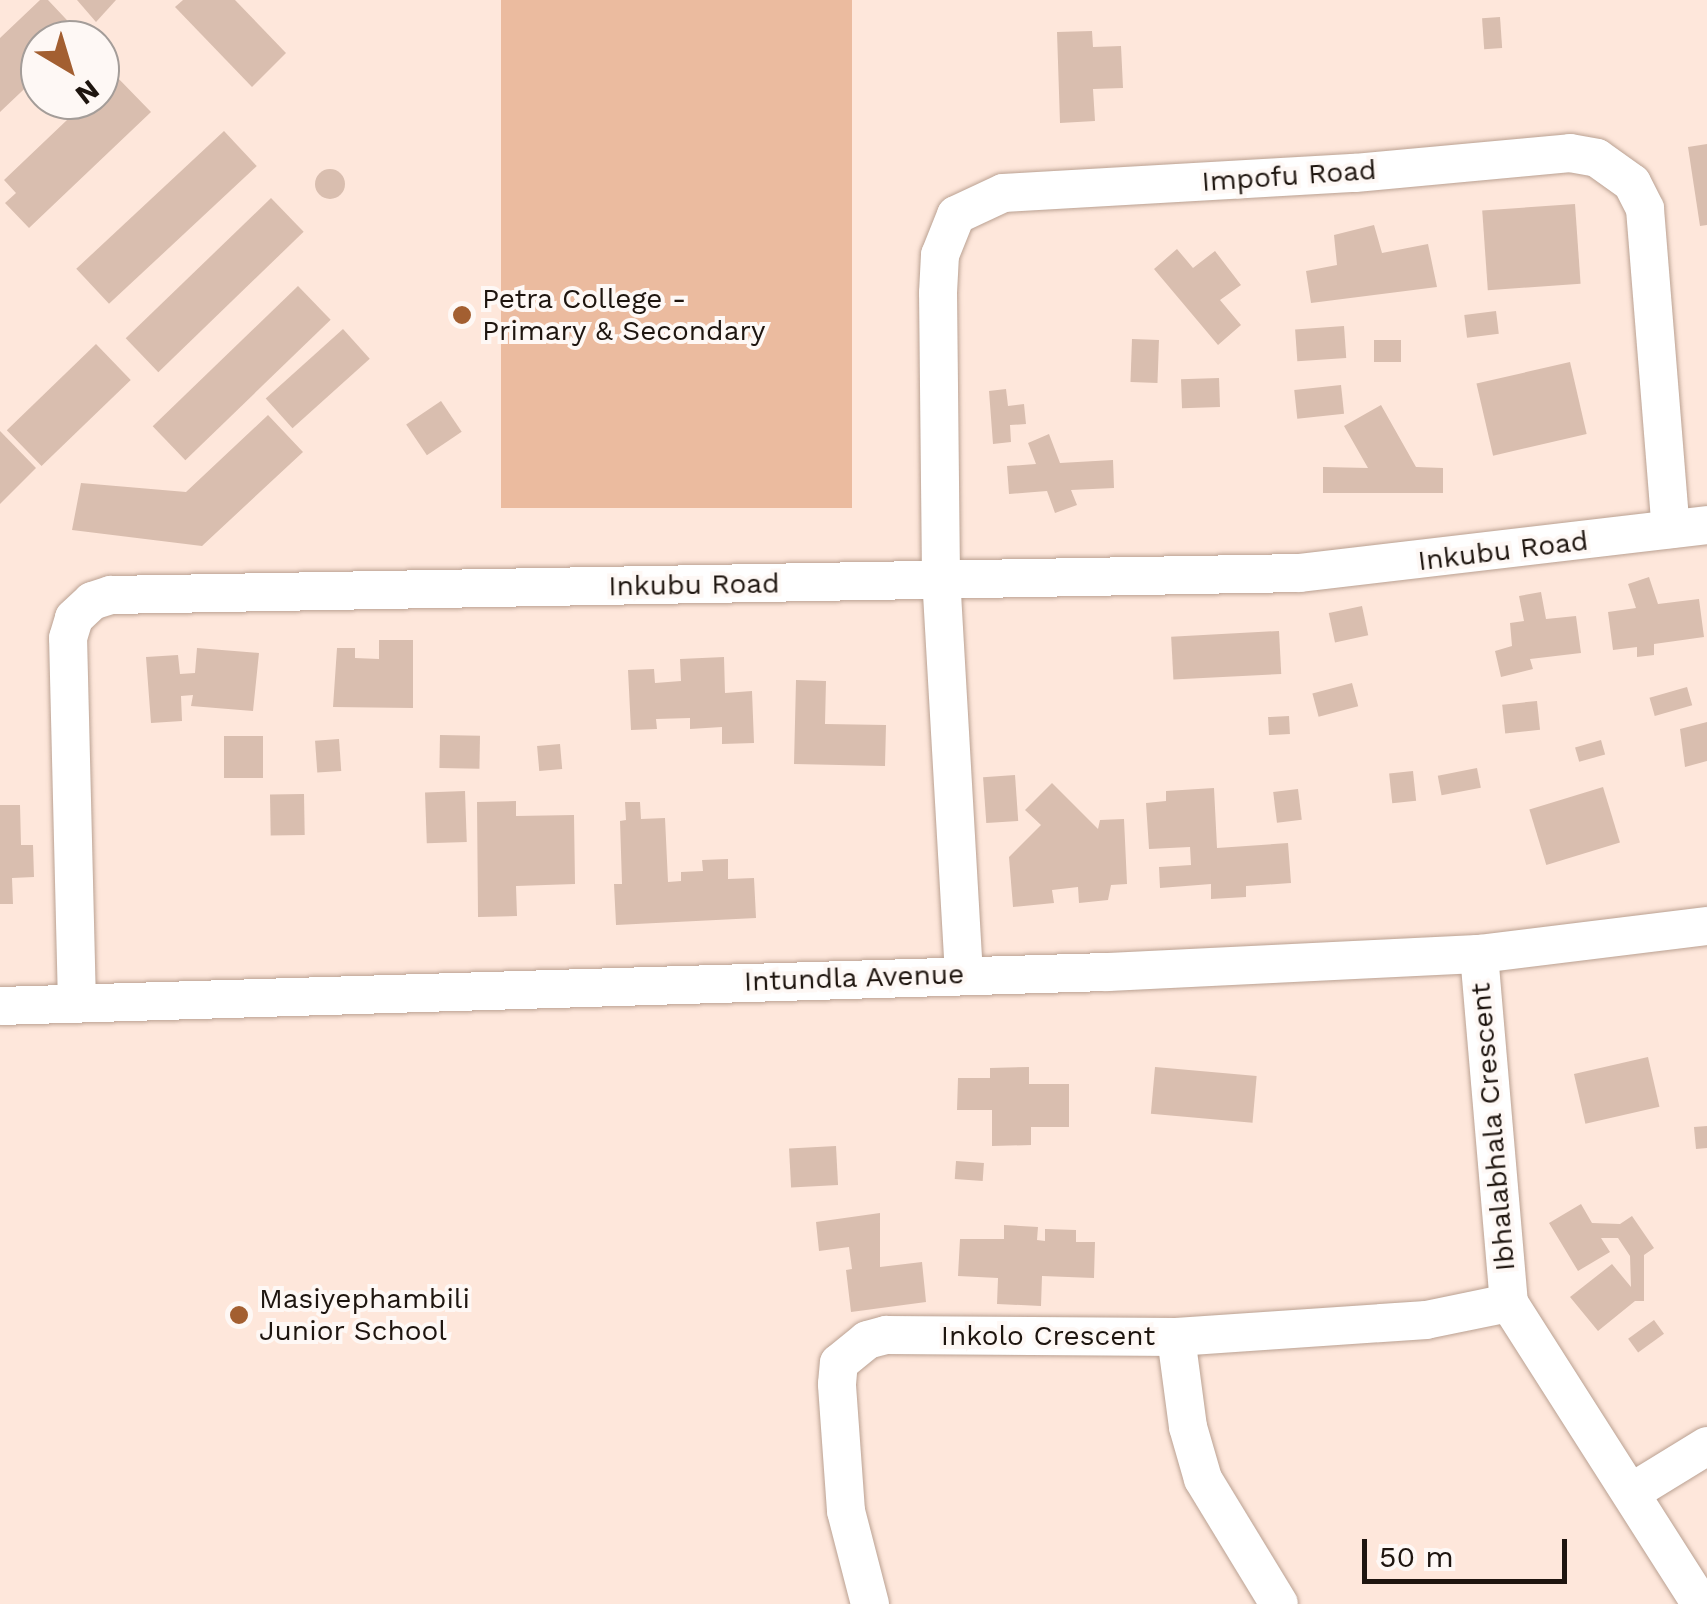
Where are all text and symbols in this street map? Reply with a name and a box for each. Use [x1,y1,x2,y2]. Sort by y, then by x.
north arrow [20,20,120,120]
text: N [69,73,106,112]
street label: Impofu Road [1200,153,1378,199]
place label: Petra College - Primary & Secondary [482,282,766,348]
marker: Petra College - Primary & Secondary [451,304,473,326]
street label: Inkubu Road [1416,524,1590,578]
street label: Inkubu Road [608,567,780,603]
street label: Intundla Avenue [742,957,966,999]
street label: Ibhalabhala Crescent [1464,981,1522,1273]
place label: Masiyephambili Junior School [259,1282,470,1348]
marker: Masiyephambili Junior School [228,1304,250,1326]
street label: Inkolo Crescent [941,1319,1155,1353]
scale bar [1367,1519,1572,1581]
text: 50 m [1379,1539,1454,1574]

